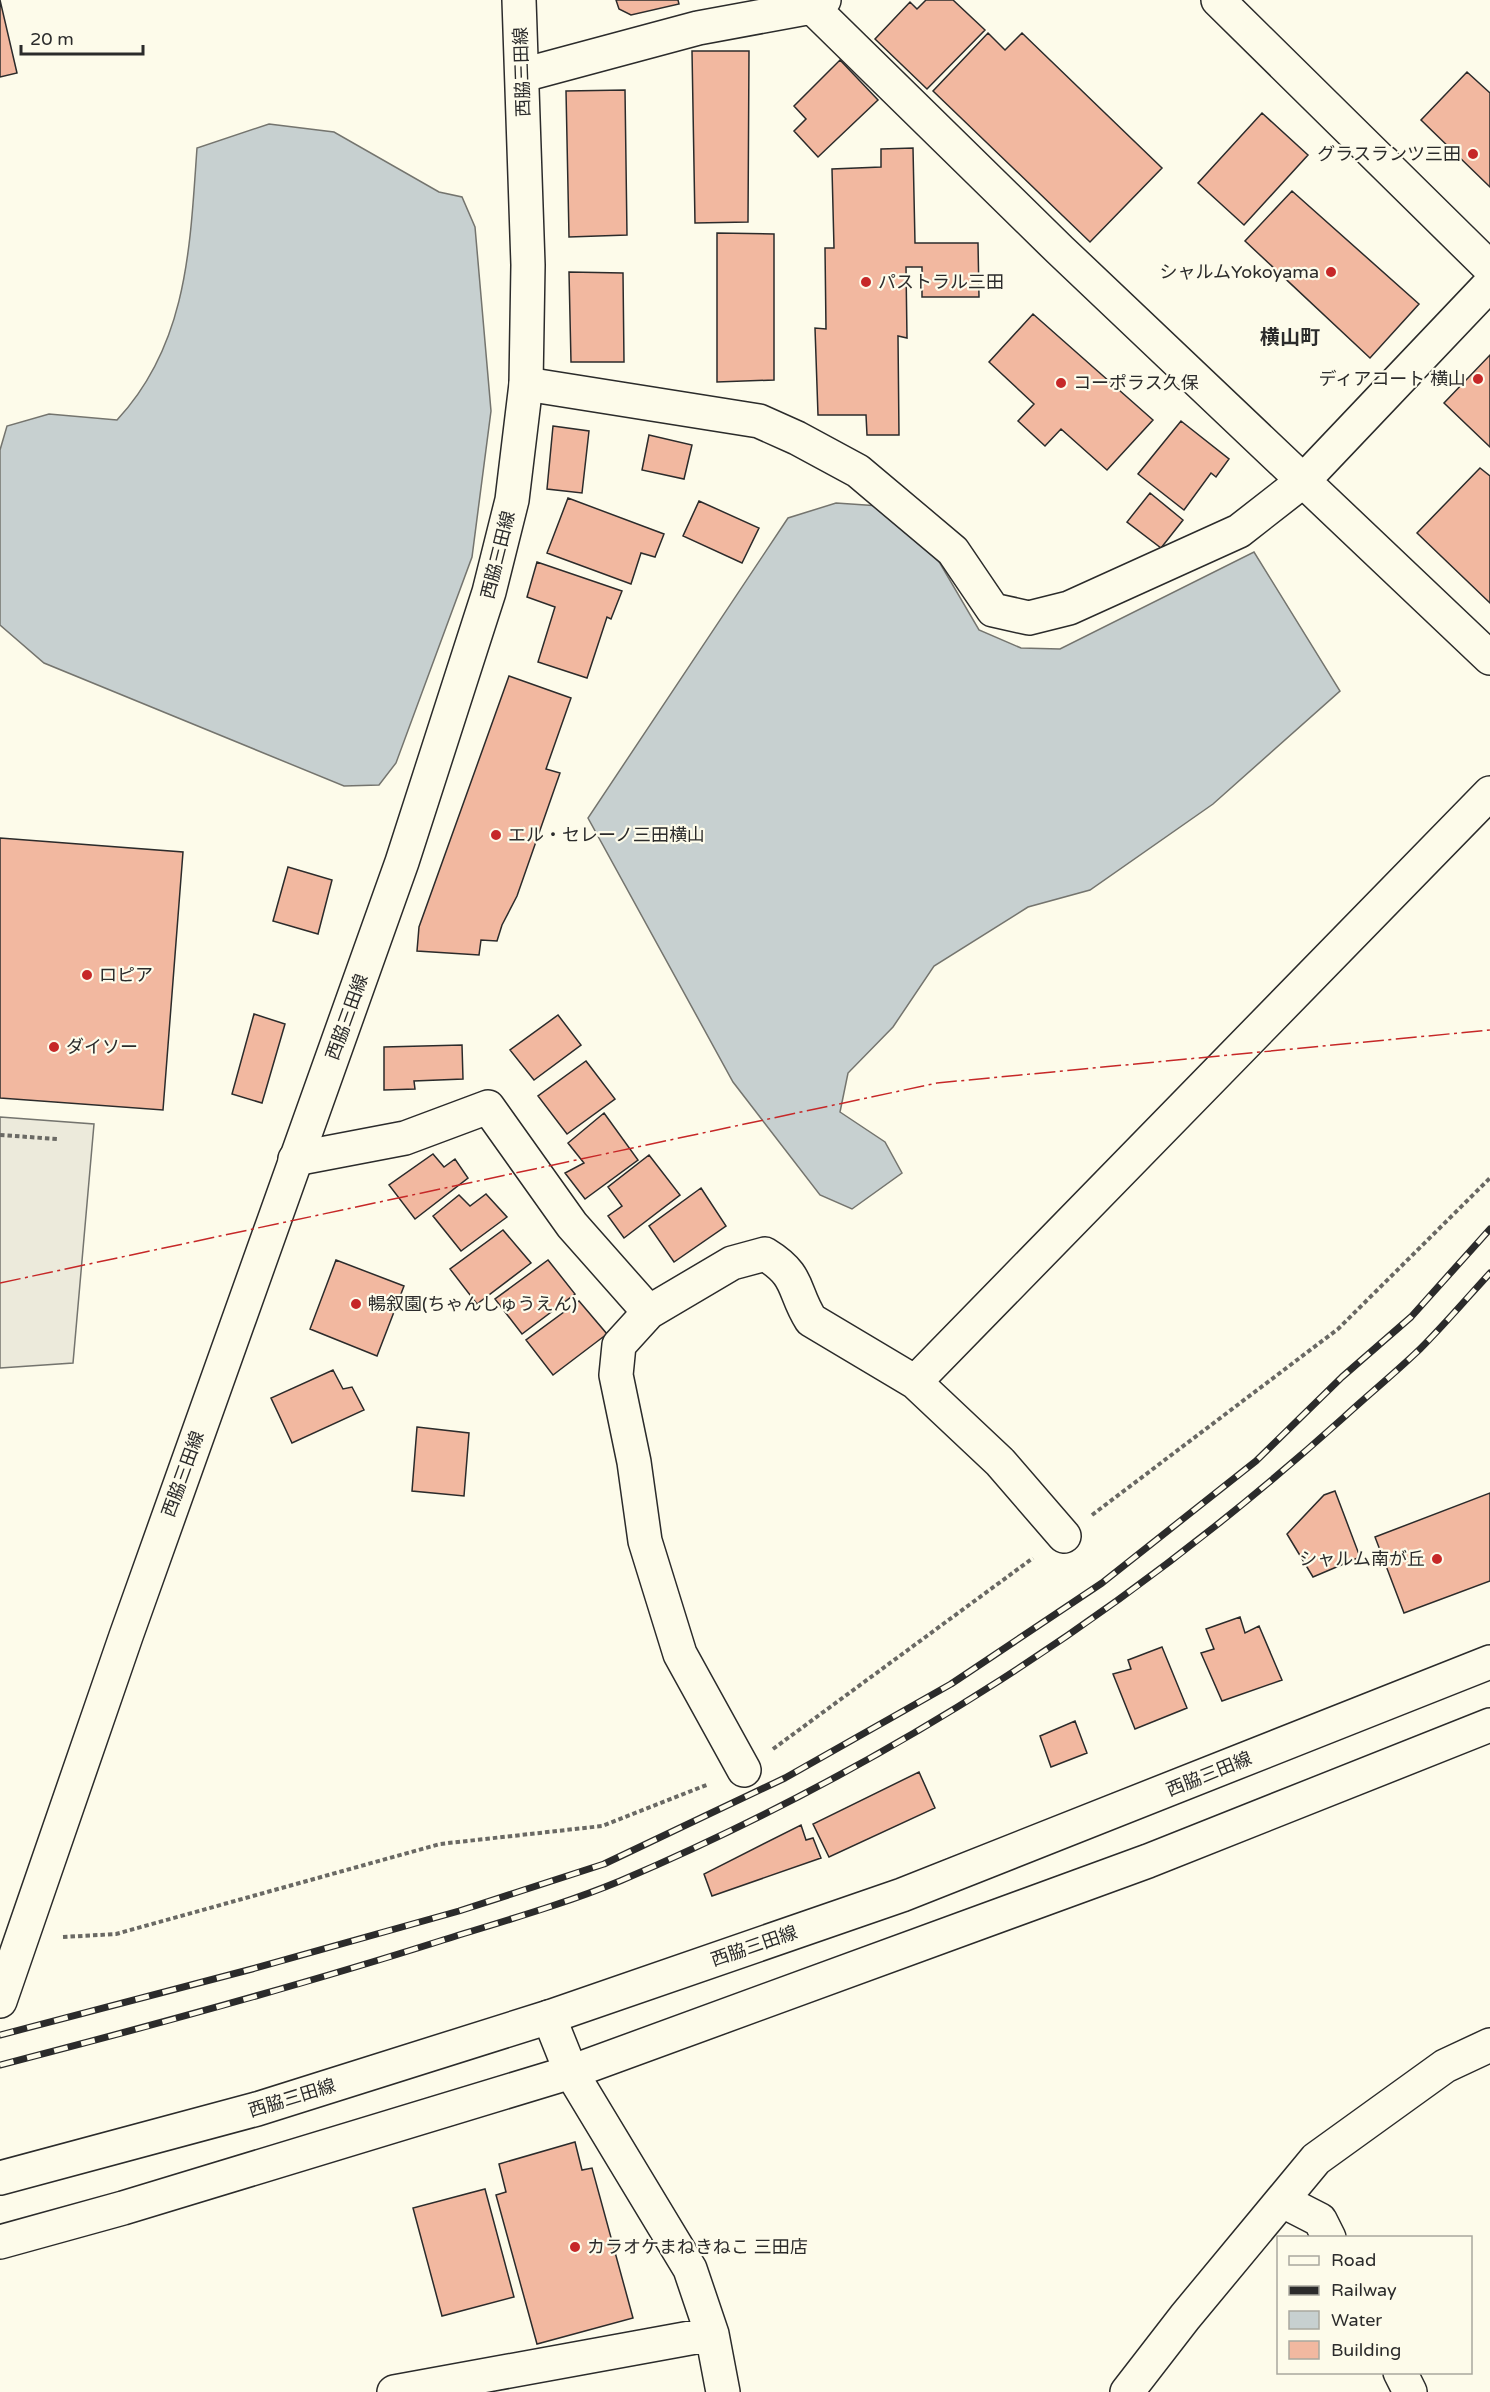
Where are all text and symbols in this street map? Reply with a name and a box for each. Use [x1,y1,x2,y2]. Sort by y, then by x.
scale bar [21,18,142,56]
street label: 西脇三田線 [509,27,535,117]
text: 20 m [30,28,74,50]
place label: グラスランツ三田 [1317,143,1461,165]
marker: グラスランツ三田 [1466,147,1480,161]
place label: シャルムYokoyama [1159,261,1319,283]
marker: シャルムYokoyama [1324,265,1338,279]
place label: パストラル三田 [878,271,1004,293]
marker: パストラル三田 [859,275,873,289]
district label: 横山町 [1260,326,1320,350]
place label: ディアコート 横山 [1319,368,1466,390]
place label: コーポラス久保 [1073,372,1199,394]
marker: ディアコート 横山 [1471,372,1485,386]
marker: コーポラス久保 [1054,376,1068,390]
street label: 西脇三田線 [476,509,520,601]
place label: エル・セレーノ三田横山 [508,824,705,846]
marker: エル・セレーノ三田横山 [489,828,503,842]
place label: ロピア [99,964,153,986]
marker: ロピア [80,968,94,982]
street label: 西脇三田線 [321,971,373,1063]
place label: ダイソー [66,1036,138,1058]
marker: ダイソー [47,1040,61,1054]
place label: 暢叙園(ちゃんしゅうえん) [368,1293,577,1315]
marker: 暢叙園(ちゃんしゅうえん) [349,1297,363,1311]
street label: 西脇三田線 [157,1428,209,1520]
place label: シャルム南が丘 [1299,1548,1425,1570]
marker: シャルム南が丘 [1430,1552,1444,1566]
street label: 西脇三田線 [1163,1747,1255,1801]
street label: 西脇三田線 [708,1921,800,1971]
street label: 西脇三田線 [246,2074,338,2122]
place label: カラオケまねきねこ 三田店 [587,2236,808,2258]
legend [1277,2236,1472,2374]
marker: カラオケまねきねこ 三田店 [568,2240,582,2254]
text: Road [1331,2249,1376,2271]
text: Railway [1331,2279,1397,2301]
text: Water [1331,2309,1382,2331]
text: Building [1331,2339,1401,2361]

